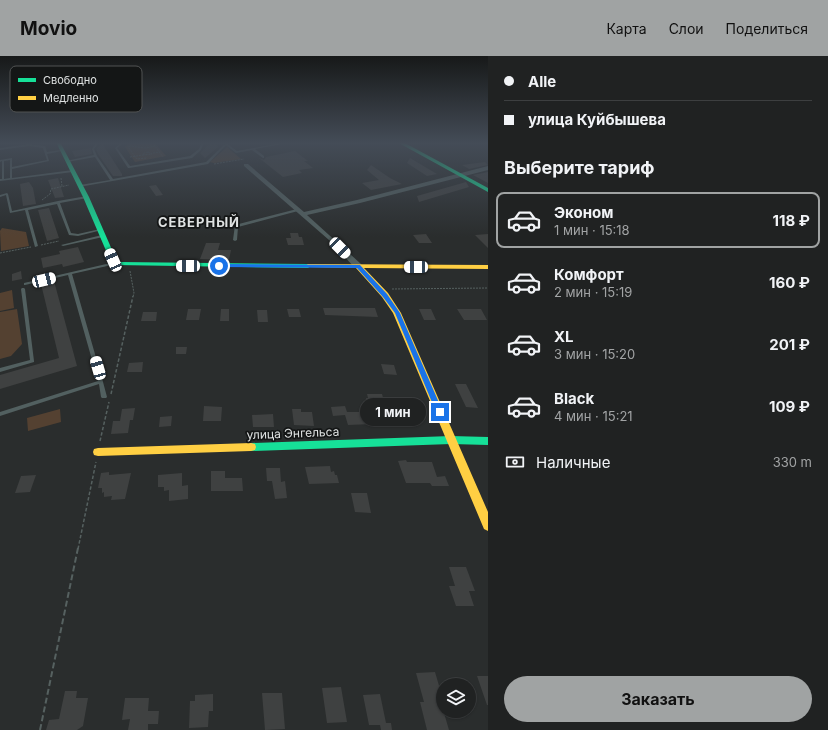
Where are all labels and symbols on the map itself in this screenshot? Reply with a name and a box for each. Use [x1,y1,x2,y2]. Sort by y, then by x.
legend [10,66,142,112]
text: Свободно [43,73,97,87]
text: Медленно [43,91,99,105]
district label: СЕВЕРНЫЙ [158,214,240,230]
car [327,235,353,261]
car [103,247,123,273]
route start [210,257,228,275]
car [176,260,200,272]
car [404,261,428,273]
car [31,271,57,289]
car [89,355,107,381]
callout: 1 мин [360,398,426,426]
route end [431,403,449,421]
street label: улица Энгельса [246,424,340,442]

